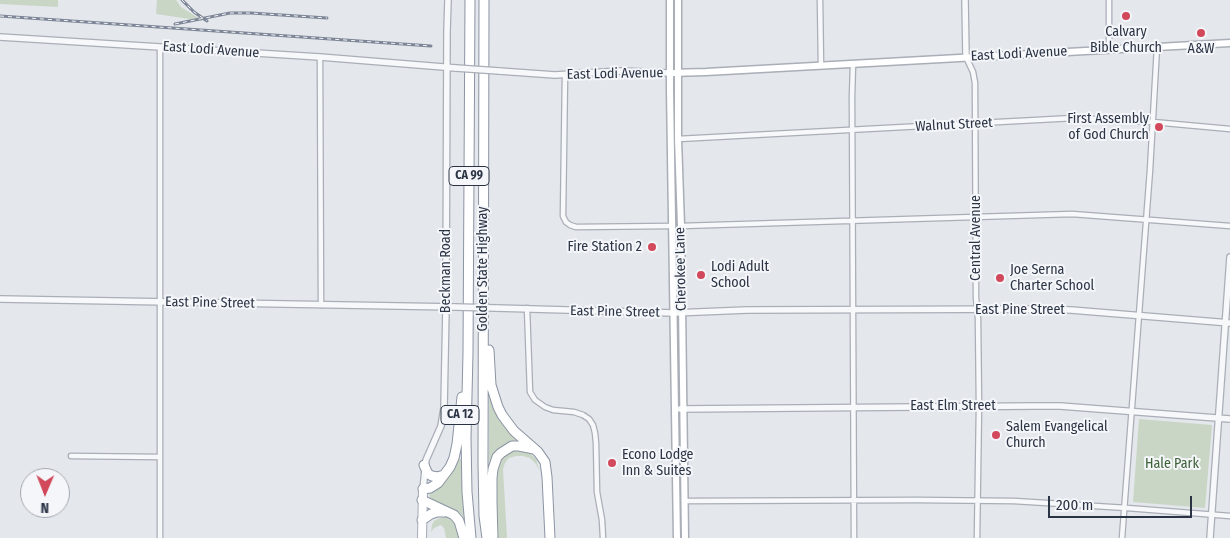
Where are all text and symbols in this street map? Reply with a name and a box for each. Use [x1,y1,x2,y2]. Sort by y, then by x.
marker: Calvary Bible Church [1120,10,1132,22]
place label: Calvary Bible Church [1090,24,1162,56]
marker: A&W [1195,27,1207,39]
street label: East Lodi Avenue [162,38,260,62]
place label: A&W [1188,41,1214,57]
street label: East Lodi Avenue [970,43,1068,65]
street label: East Lodi Avenue [567,65,663,83]
place label: First Assembly of God Church [1067,111,1149,144]
street label: Walnut Street [915,115,993,135]
marker: First Assembly of God Church [1153,121,1165,133]
road number: CA 99 [449,167,489,186]
street label: Central Avenue [968,195,984,281]
street label: Golden State Highway [475,207,491,331]
street label: Cherokee Lane [672,227,690,311]
street label: Beckman Road [438,229,454,313]
place label: Fire Station 2 [567,239,642,255]
marker: Fire Station 2 [646,241,658,253]
place label: Lodi Adult School [711,259,769,292]
place label: Joe Serna Charter School [1010,262,1094,294]
marker: Lodi Adult School [695,269,707,281]
marker: Joe Serna Charter School [994,272,1006,284]
street label: East Pine Street [165,294,255,312]
street label: East Pine Street [975,302,1065,318]
street label: East Pine Street [570,303,660,321]
street label: East Elm Street [910,398,996,414]
road number: CA 12 [441,406,479,424]
place label: Salem Evangelical Church [1006,419,1108,452]
marker: Salem Evangelical Church [990,429,1002,441]
place label: Econo Lodge Inn & Suites [622,447,693,480]
park label: Hale Park [1145,456,1199,472]
marker: Econo Lodge Inn & Suites [606,457,618,469]
north arrow [20,468,70,518]
scale bar [1050,486,1194,518]
text: 200 m [1056,496,1093,514]
text: N [40,499,49,516]

